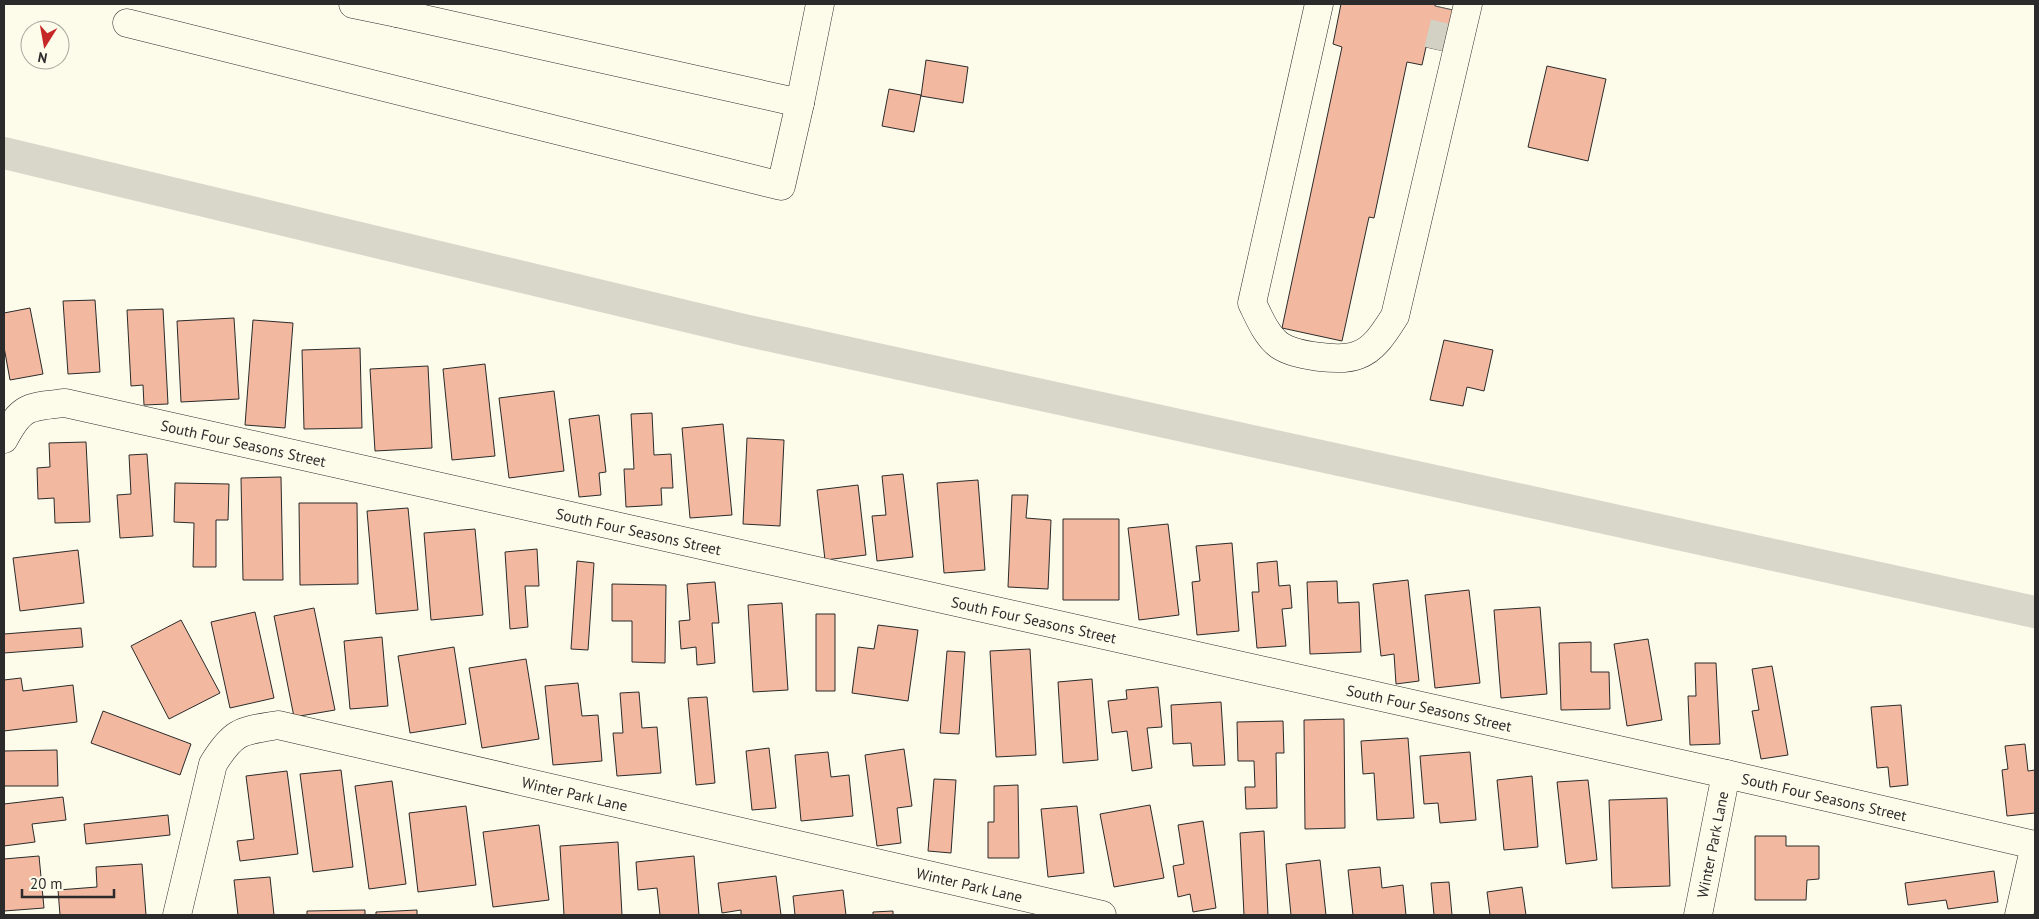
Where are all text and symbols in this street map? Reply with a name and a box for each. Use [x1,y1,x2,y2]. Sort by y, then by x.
north arrow [20,20,70,70]
text: N [36,48,49,67]
street label: South Four Seasons Street [159,415,328,471]
street label: South Four Seasons Street [554,503,723,559]
street label: South Four Seasons Street [949,592,1118,647]
street label: South Four Seasons Street [1345,680,1514,735]
street label: South Four Seasons Street [1740,768,1909,825]
street label: Winter Park Lane [520,772,630,815]
street label: Winter Park Lane [1692,789,1732,899]
street label: Winter Park Lane [915,863,1024,906]
scale bar [22,866,115,898]
text: 20 m [30,874,63,893]

